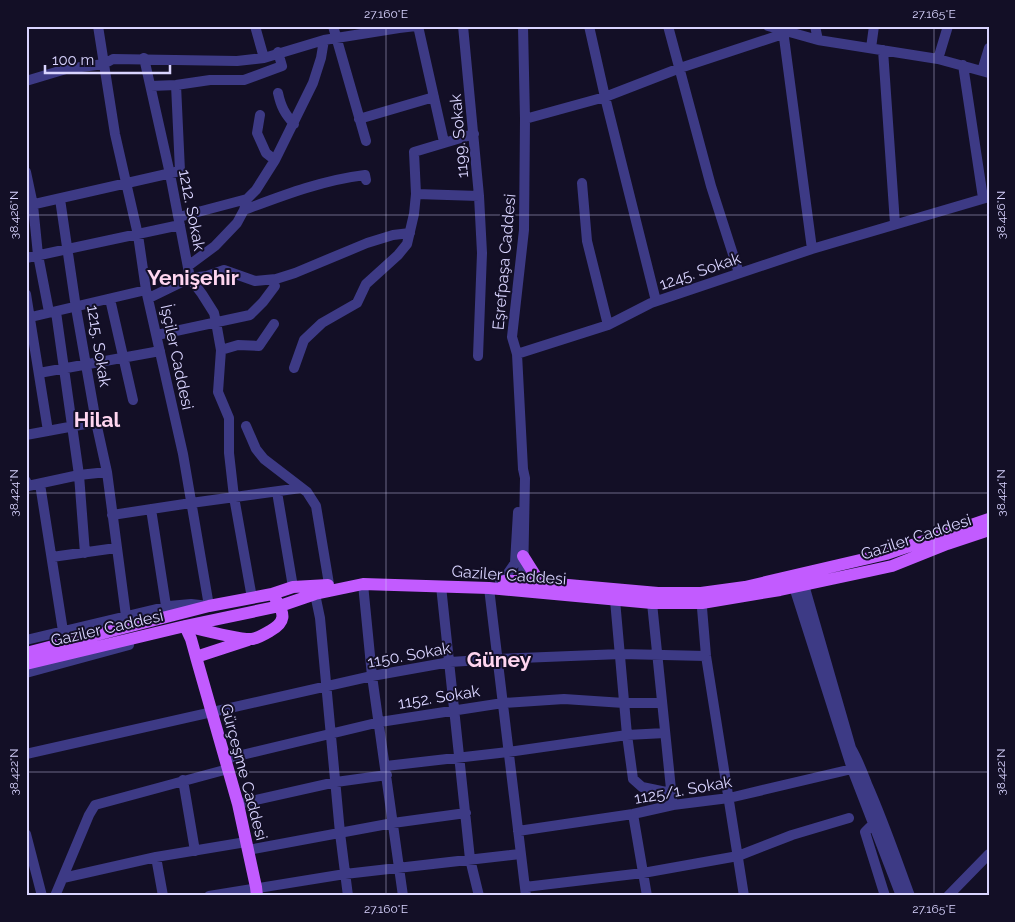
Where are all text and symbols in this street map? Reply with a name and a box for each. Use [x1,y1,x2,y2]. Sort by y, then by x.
text: 27.160°E [364,7,408,21]
text: 27.165°E [912,7,956,21]
scale bar [45,42,170,74]
text: 100 m [52,51,94,69]
street label: 1199. Sokak [446,93,472,179]
street label: 1212. Sokak [175,168,209,253]
text: 38.426°N [7,191,21,239]
text: 38.426°N [994,191,1008,239]
street label: Eşrefpaşa Caddesi [489,193,519,331]
street label: 1245. Sokak [657,248,744,294]
district label: Yenişehir [147,265,239,290]
street label: İşçiler Caddesi [157,302,198,411]
street label: 1215. Sokak [83,304,115,389]
district label: Hilal [74,407,121,432]
text: 38.424°N [7,469,21,517]
text: 38.424°N [994,469,1008,517]
street label: Gaziler Caddesi [858,510,974,564]
street label: Gaziler Caddesi [451,562,567,588]
street label: Gaziler Caddesi [49,606,165,650]
street label: 1150. Sokak [366,638,453,672]
district label: Güney [467,647,532,672]
street label: 1152. Sokak [397,681,482,713]
street label: Gürçeşme Caddesi [217,702,271,842]
text: 38.422°N [7,748,21,796]
text: 38.422°N [994,748,1008,796]
street label: 1125/1. Sokak [633,772,734,808]
text: 27.160°E [364,902,408,916]
text: 27.165°E [912,902,956,916]

